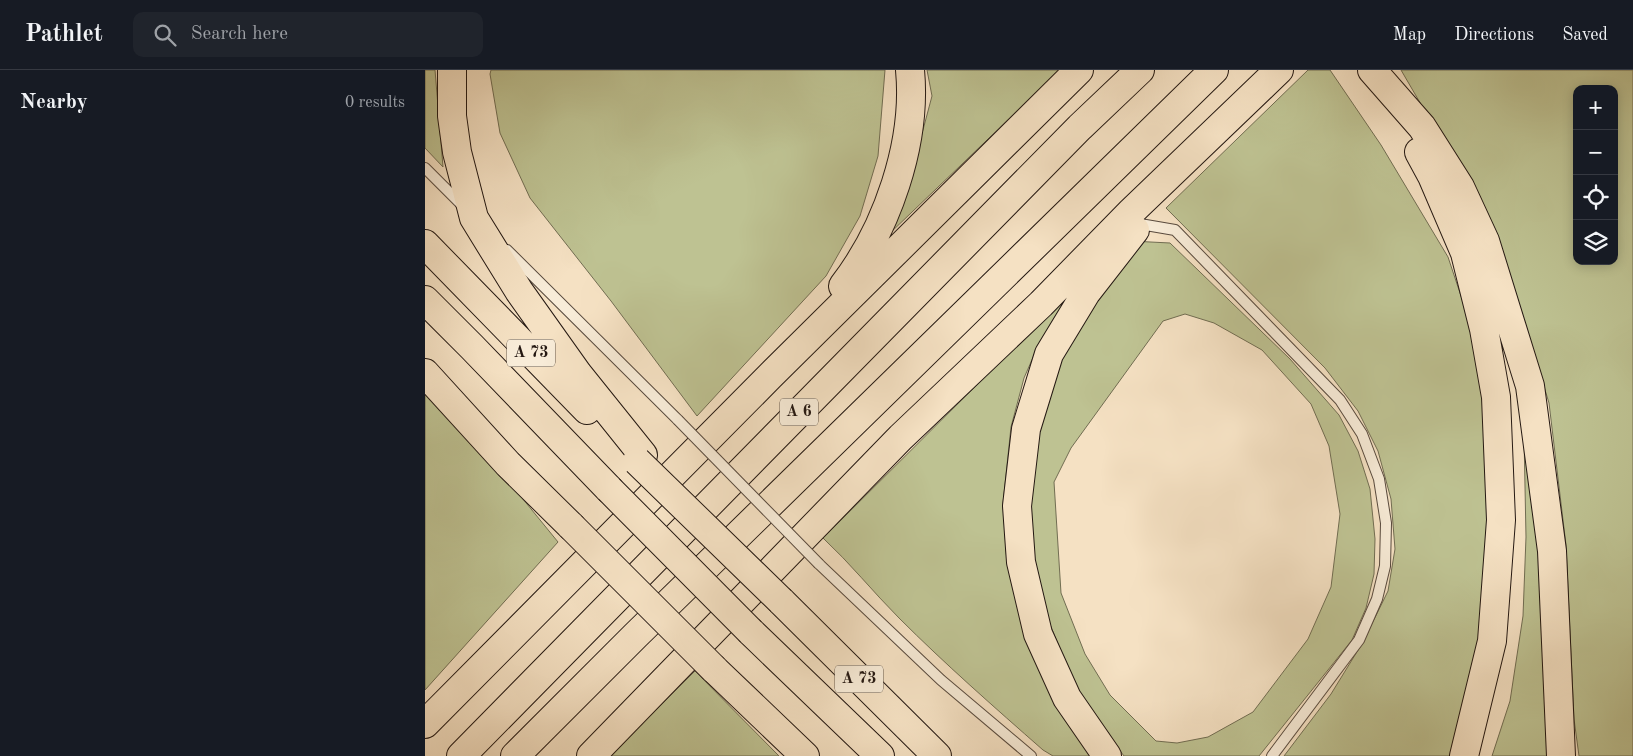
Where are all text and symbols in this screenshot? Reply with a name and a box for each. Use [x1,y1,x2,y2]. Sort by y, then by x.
search box [133,12,483,57]
icon: search [151,21,179,49]
text: Pathlet [25,23,103,47]
text: Search here [191,25,288,44]
text: Map [1393,26,1426,44]
text: Directions [1454,26,1534,44]
text: Saved [1562,26,1608,44]
map controls [1573,85,1618,265]
button: + [1573,85,1618,130]
text: Nearby [20,92,88,113]
text: 0 results [345,95,405,111]
button: − [1573,130,1618,175]
button: locate [1573,175,1618,220]
button: layers [1573,220,1618,265]
road number: A 73 [507,340,555,366]
road number: A 6 [780,398,818,426]
road number: A 73 [835,666,883,692]

